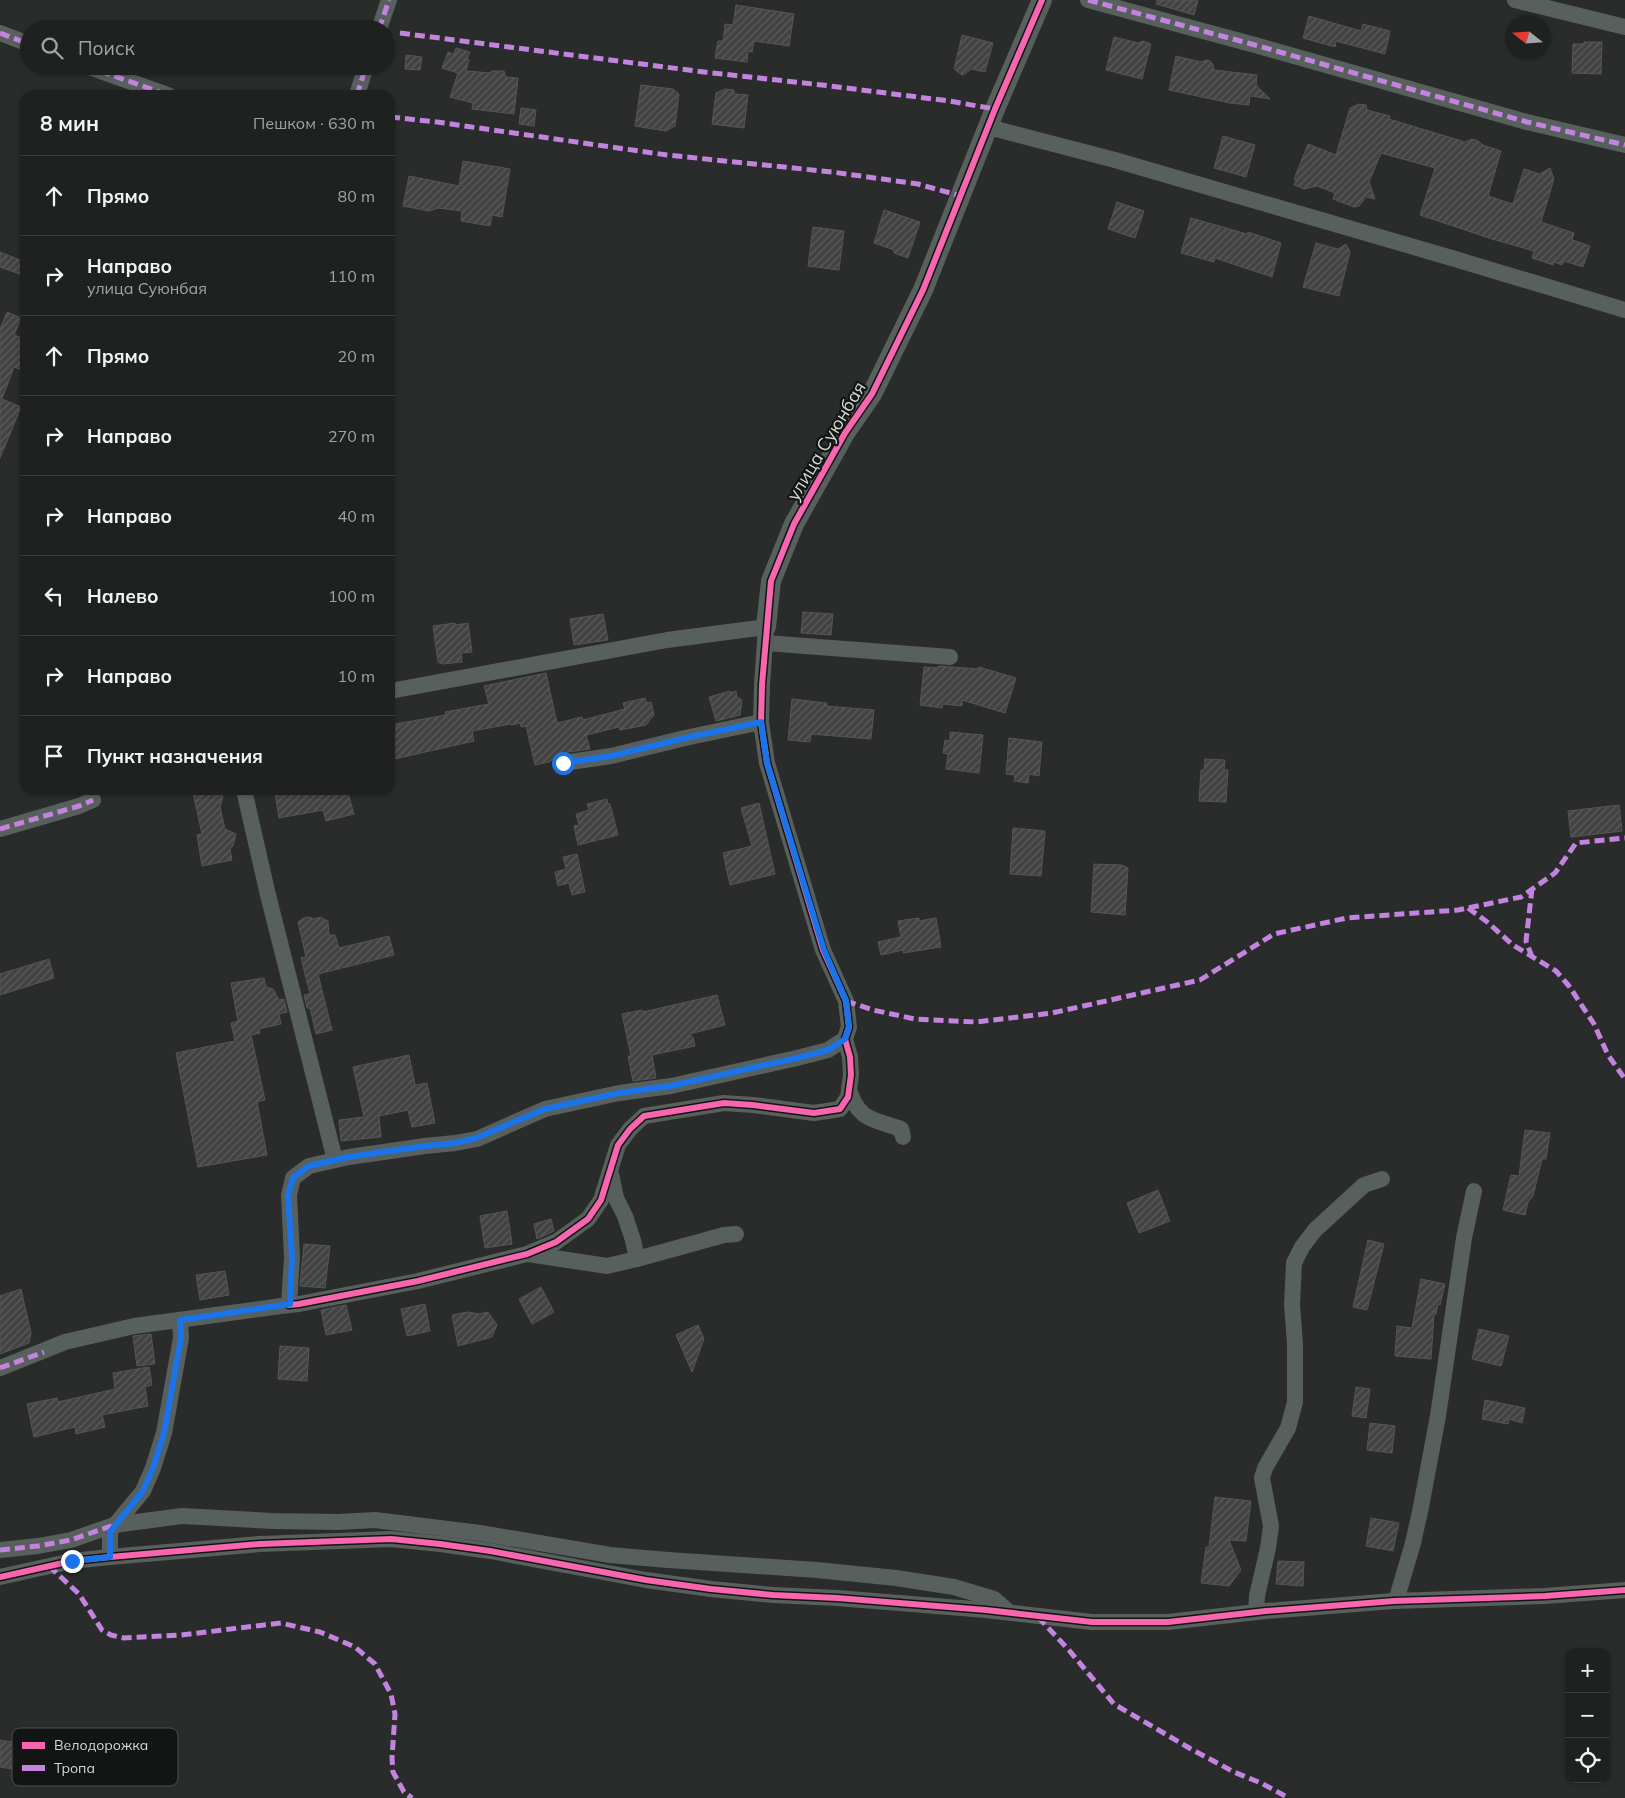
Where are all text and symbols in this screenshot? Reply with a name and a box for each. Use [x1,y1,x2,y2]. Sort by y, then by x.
north arrow [1505,15,1550,60]
search box [20,20,395,75]
icon: search [38,34,66,62]
text: Поиск [78,36,135,60]
text: 8 мин [40,110,99,136]
text: Пешком · 630 m [253,113,375,133]
icon: ahead [40,182,68,210]
text: Прямо [87,184,149,208]
text: 80 m [338,186,375,206]
text: Направо [87,254,172,278]
icon: right [40,262,68,290]
text: 110 m [328,266,375,286]
text: улица Суюнбая [87,278,207,298]
icon: ahead [40,342,68,370]
text: Прямо [87,344,149,368]
text: 20 m [338,346,375,366]
street label: улица Суюнбая [781,377,871,505]
icon: right [40,422,68,450]
text: Направо [87,424,172,448]
text: 270 m [328,426,375,446]
icon: right [40,502,68,530]
text: Направо [87,504,172,528]
text: 40 m [338,506,375,526]
icon: left [40,582,68,610]
text: Налево [87,584,159,608]
text: 100 m [328,586,375,606]
icon: right [40,662,68,690]
text: Направо [87,664,172,688]
text: 10 m [338,666,375,686]
icon: arrive [40,742,68,770]
text: Пункт назначения [87,744,263,768]
route start [552,752,575,775]
route end [61,1550,84,1573]
map controls [1565,1648,1610,1783]
button: + [1565,1648,1610,1693]
button: − [1565,1693,1610,1738]
legend [12,1728,178,1786]
text: Велодорожка [54,1736,148,1754]
button: locate [1565,1738,1610,1783]
text: Тропа [54,1759,95,1777]

